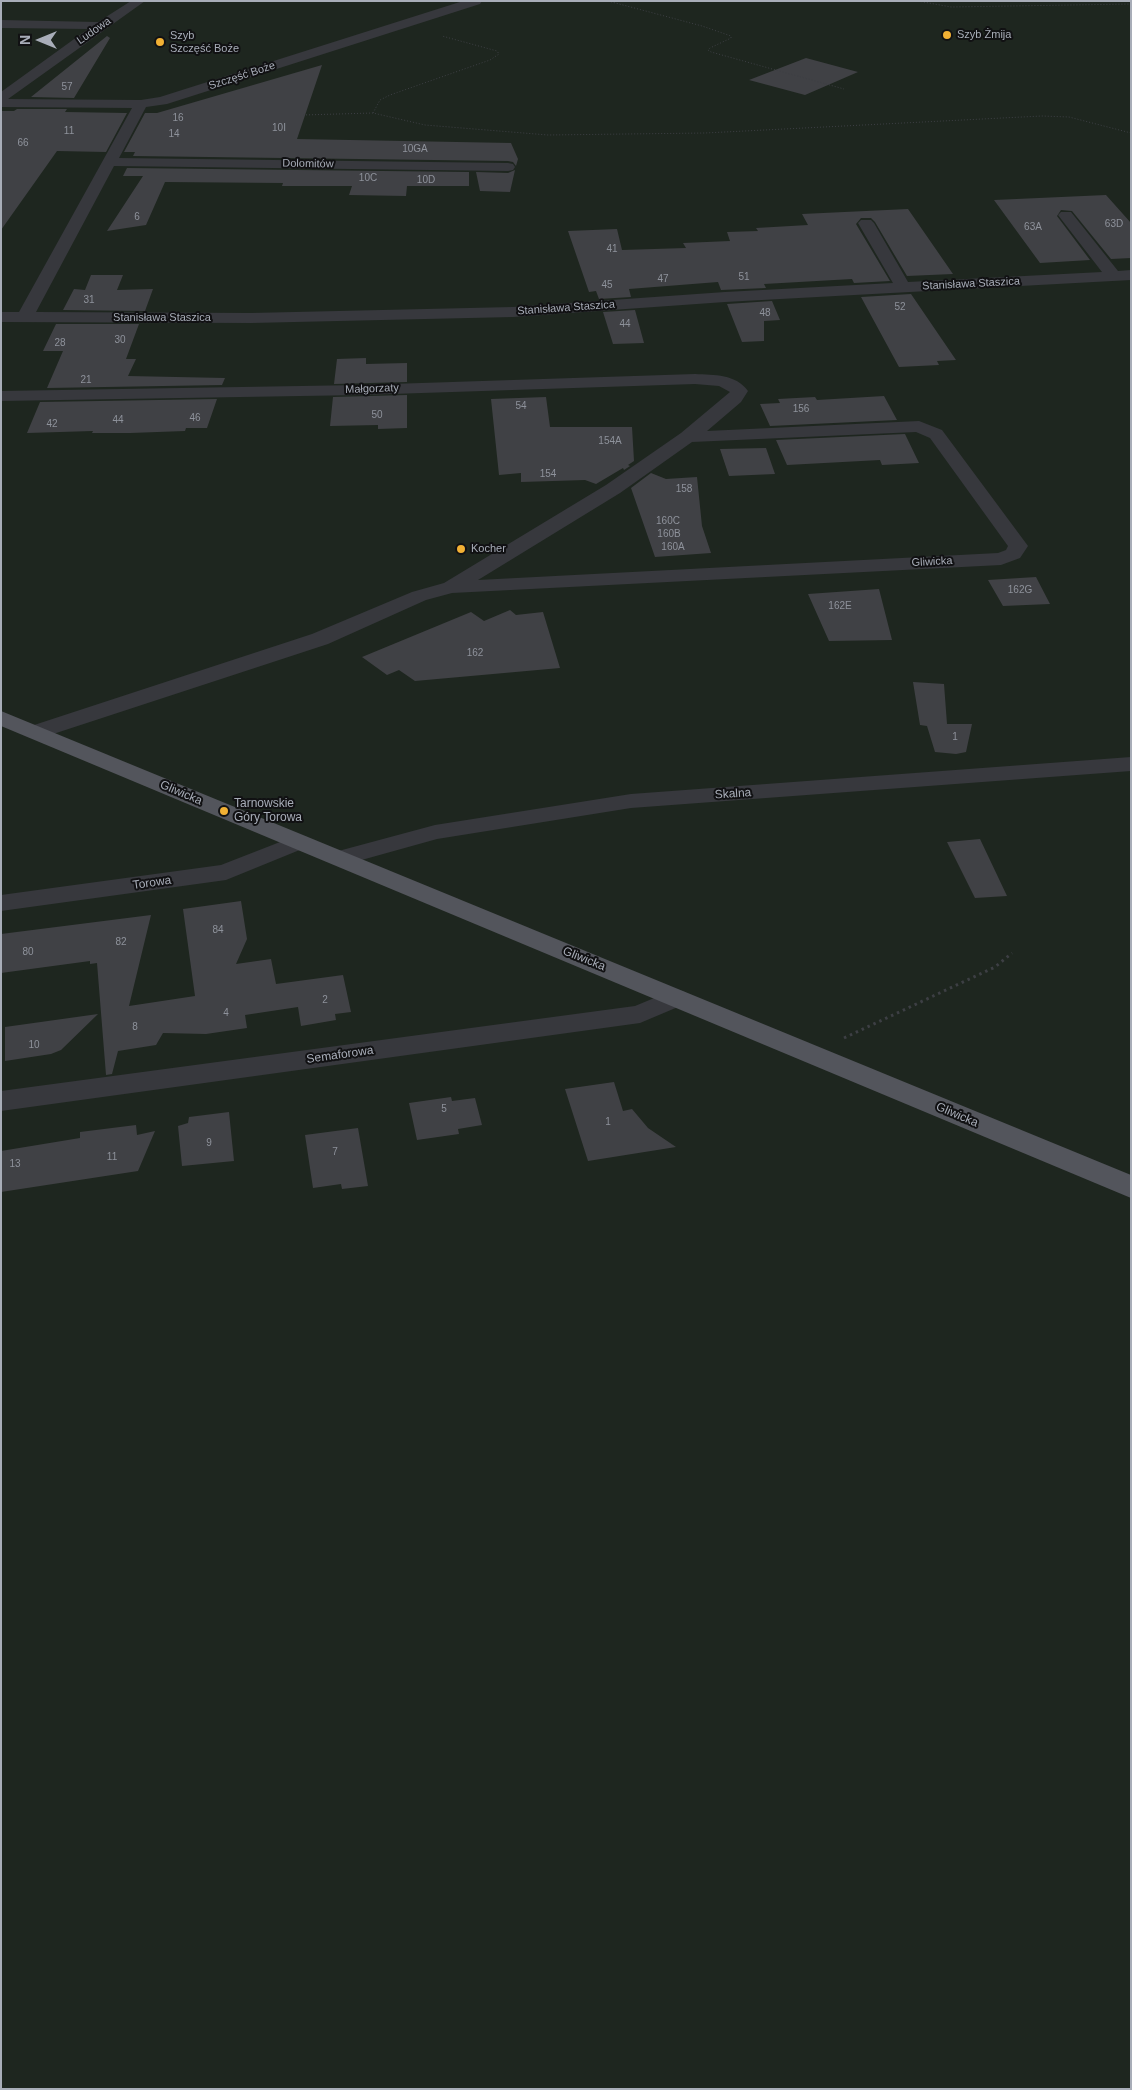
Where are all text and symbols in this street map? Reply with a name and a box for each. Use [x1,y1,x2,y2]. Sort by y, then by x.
north arrow [15,15,65,65]
street label: Ludowa [74,15,114,47]
place label: Szyb Żmija [957,28,1011,42]
place label: Szyb Szczęść Boże [170,29,239,55]
marker: Szyb Żmija [941,29,953,41]
text: N [17,35,33,45]
marker: Szyb Szczęść Boże [154,36,166,48]
street label: Szczęść Boże [207,59,277,93]
house number: 57 [61,81,73,93]
house number: 16 [172,112,184,124]
house number: 10I [272,122,286,134]
house number: 11 [64,125,74,137]
house number: 14 [168,128,180,140]
house number: 66 [17,137,29,149]
house number: 10GA [402,143,428,155]
street label: Dolomitów [282,157,334,171]
house number: 10C [359,172,377,184]
house number: 10D [417,174,435,186]
house number: 6 [134,211,140,223]
house number: 63D [1105,218,1123,230]
house number: 63A [1024,221,1042,233]
house number: 41 [606,243,618,255]
house number: 51 [738,271,750,283]
house number: 47 [657,273,669,285]
street label: Stanisława Staszica [922,275,1020,293]
house number: 45 [601,279,613,291]
house number: 31 [83,294,95,306]
street label: Stanisława Staszica [517,298,615,318]
house number: 52 [894,301,906,313]
house number: 48 [759,307,771,319]
street label: Stanisława Staszica [113,311,211,325]
house number: 44 [619,318,631,330]
house number: 30 [114,334,126,346]
house number: 28 [54,337,66,349]
house number: 21 [80,374,92,386]
street label: Małgorzaty [345,381,399,397]
house number: 54 [515,400,527,412]
house number: 156 [793,403,809,415]
house number: 50 [371,409,383,421]
house number: 46 [189,412,201,424]
house number: 44 [112,414,124,426]
house number: 42 [46,418,58,430]
house number: 154A [598,435,622,447]
house number: 154 [540,468,556,480]
house number: 158 [676,483,692,495]
house number: 160C [656,515,680,527]
house number: 160B [657,528,681,540]
house number: 160A [661,541,685,553]
place label: Kocher [471,542,506,556]
marker: Kocher [455,543,467,555]
street label: Gliwicka [911,554,953,570]
house number: 162G [1008,584,1032,596]
house number: 162E [828,600,852,612]
house number: 162 [467,647,483,659]
house number: 1 [952,731,958,743]
street label: Gliwicka [158,778,204,808]
street label: Skalna [714,786,752,802]
place label: Tarnowskie Góry Torowa [234,797,302,825]
marker: Tarnowskie Góry Torowa [218,805,230,817]
street label: Torowa [132,873,172,893]
house number: 84 [212,924,224,936]
house number: 82 [115,936,127,948]
street label: Gliwicka [561,944,607,974]
house number: 80 [22,946,34,958]
house number: 2 [322,994,328,1006]
house number: 4 [223,1007,229,1019]
house number: 8 [132,1021,138,1033]
house number: 10 [28,1039,40,1051]
street label: Semaforowa [306,1043,374,1067]
street label: Gliwicka [934,1100,980,1130]
house number: 5 [441,1103,447,1115]
house number: 1 [605,1116,611,1128]
house number: 9 [206,1137,212,1149]
house number: 7 [332,1146,338,1158]
house number: 11 [107,1151,117,1163]
house number: 13 [9,1158,21,1170]

